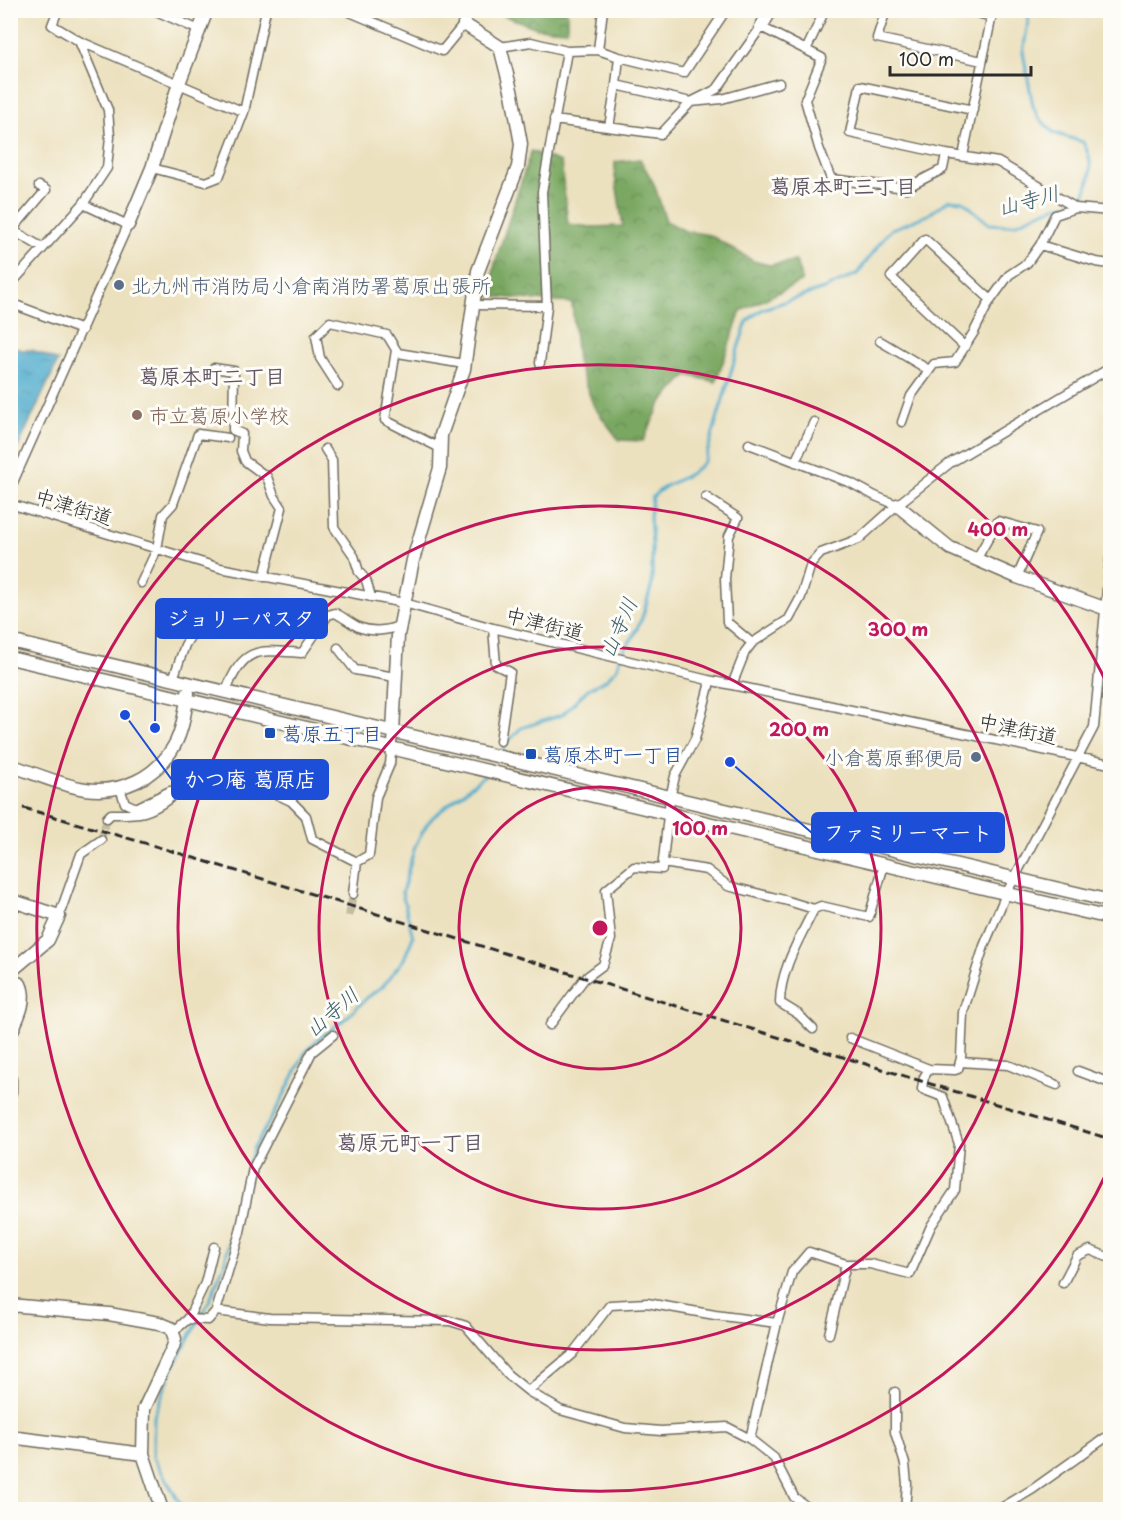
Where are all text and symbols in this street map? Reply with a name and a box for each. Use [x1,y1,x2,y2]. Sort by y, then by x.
scale bar [890,39,1031,77]
text: 100 m [899,45,954,72]
district label: 葛原本町三丁目 [770,169,917,201]
water label: 山寺川 [993,175,1063,223]
place label: 北九州市消防局小倉南消防署葛原出張所 [131,270,491,300]
marker: 北九州市消防局小倉南消防署葛原出張所 [112,278,126,292]
district label: 葛原本町二丁目 [139,359,286,391]
place label: 市立葛原小学校 [149,400,289,430]
marker: 市立葛原小学校 [130,408,144,422]
street label: 中津街道 [31,480,117,532]
text: 400 m [968,515,1028,542]
water label: 山寺川 [590,592,644,662]
callout: ジョリーパスタ [156,599,327,638]
street label: 中津街道 [503,599,587,647]
text: ジョリーパスタ [167,601,315,633]
text: 300 m [868,615,928,642]
street label: 中津街道 [976,705,1060,751]
text: 200 m [769,715,829,742]
place label: 葛原五丁目 [282,718,382,748]
marker: 葛原五丁目 [263,726,277,740]
place label: 葛原本町一丁目 [543,739,683,769]
place label: 小倉葛原郵便局 [824,742,964,772]
marker: 葛原本町一丁目 [524,747,538,761]
marker: 小倉葛原郵便局 [969,750,983,764]
callout: かつ庵 葛原店 [172,760,328,799]
text: かつ庵 葛原店 [184,762,316,794]
callout: ファミリーマート [812,813,1004,852]
text: 100 m [672,814,728,841]
text: ファミリーマート [824,815,992,847]
centre of rings [590,918,610,938]
water label: 山寺川 [297,978,365,1044]
district label: 葛原元町一丁目 [337,1125,484,1157]

